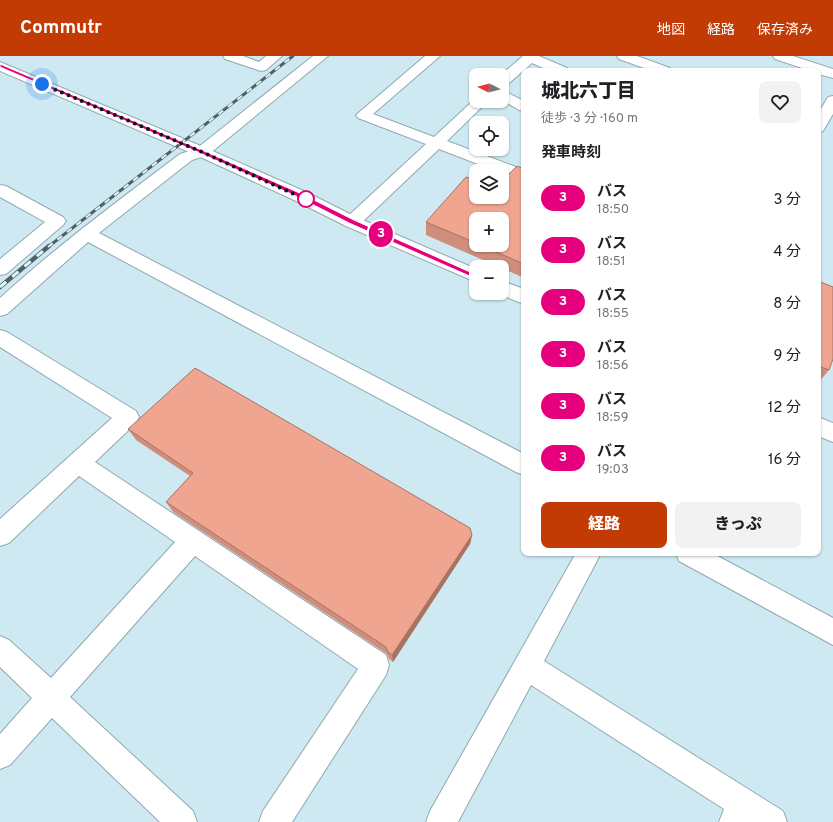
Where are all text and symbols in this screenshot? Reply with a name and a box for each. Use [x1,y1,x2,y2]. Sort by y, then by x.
text: Commutr [20,16,102,40]
text: 地図 [657,22,685,39]
text: 経路 [707,22,735,39]
text: 保存済み [757,22,813,39]
north arrow [469,68,509,108]
map controls [469,68,509,300]
your location [32,74,52,94]
text: 城北六丁目 [541,80,636,104]
button: heart [759,81,801,123]
text: 徒歩 · 3 分 · 160 m [541,111,638,127]
button: locate [469,116,509,156]
text: 発車時刻 [541,144,601,163]
button: layers [469,164,509,204]
text: バス [597,183,627,202]
text: 3 [559,189,567,206]
unlabelled marker [297,190,315,208]
text: 3 分 [773,191,801,210]
text: 18:50 [597,202,629,218]
button: + [469,212,509,252]
line badge: 3 [368,221,394,247]
text: 3 [377,225,385,242]
text: バス [597,235,627,254]
text: 3 [559,241,567,258]
text: 4 分 [773,243,801,262]
text: 18:51 [597,254,626,270]
button: − [469,260,509,300]
text: バス [597,287,627,306]
text: 3 [559,293,567,310]
text: 8 分 [773,295,801,314]
text: 18:55 [597,306,629,322]
text: バス [597,339,627,358]
text: 3 [559,345,567,362]
text: 9 分 [774,347,801,366]
text: 18:56 [597,358,629,374]
text: バス [597,391,627,410]
text: 3 [559,397,567,414]
text: 12 分 [768,399,801,418]
text: 18:59 [597,410,628,426]
text: バス [597,443,627,462]
text: 3 [559,449,567,466]
text: 16 分 [768,451,801,470]
text: 19:03 [597,462,629,478]
button: 経路 [541,502,667,548]
button: きっぷ [675,502,801,548]

